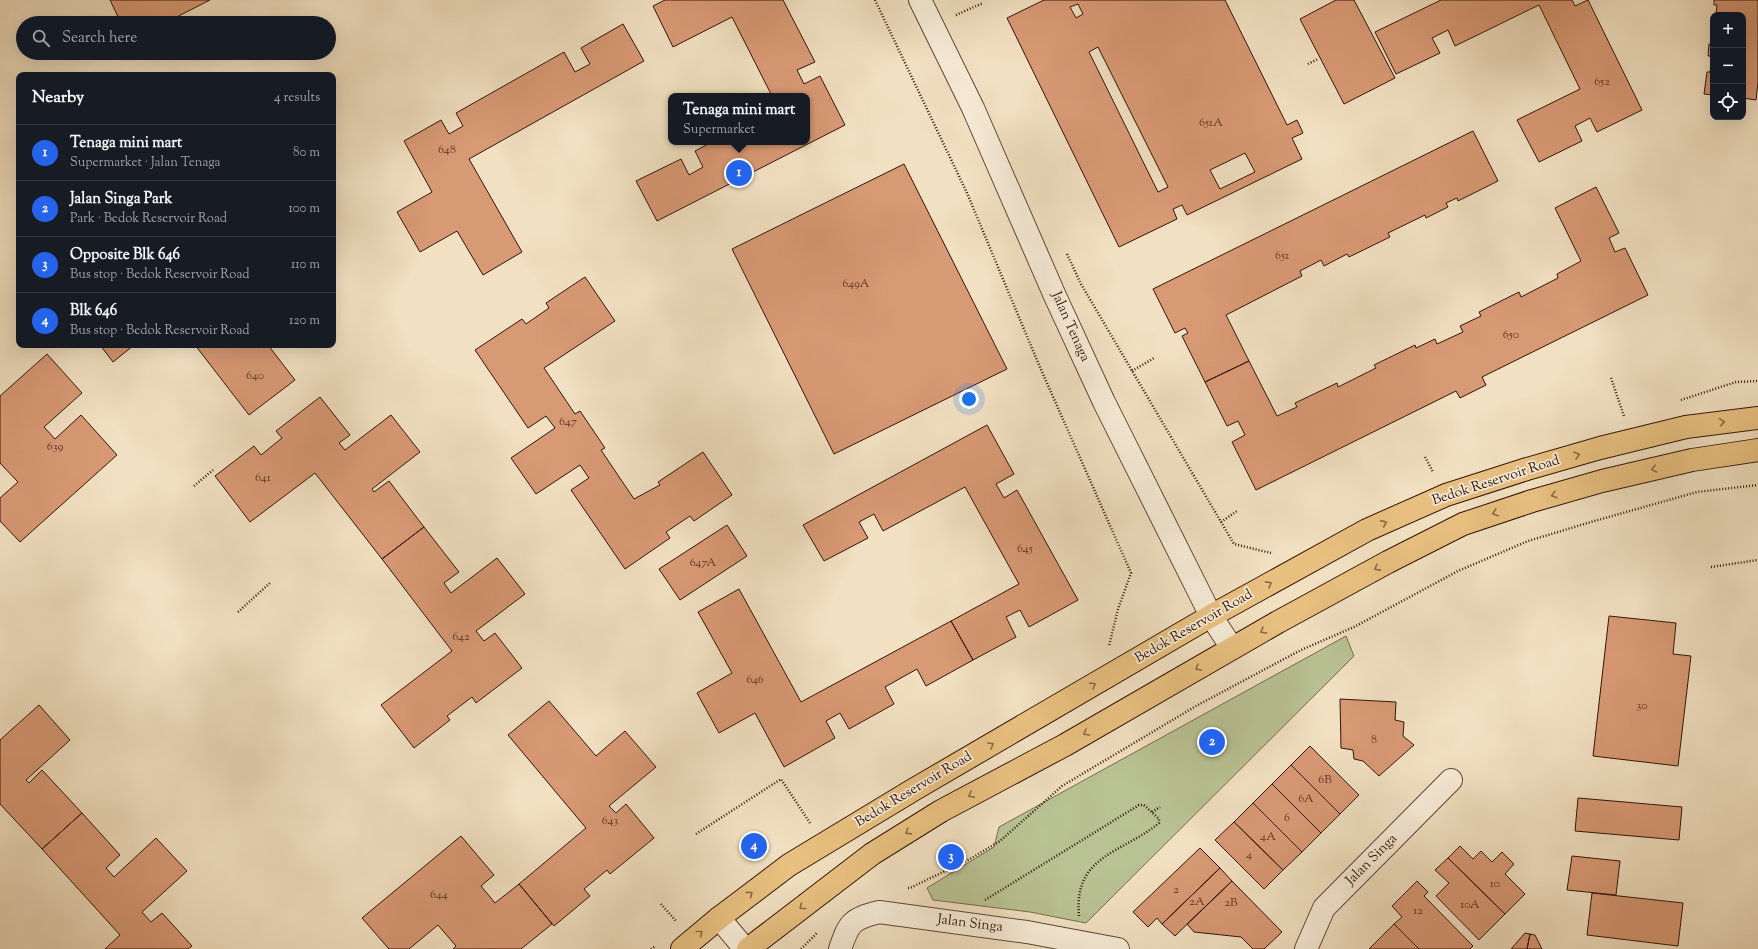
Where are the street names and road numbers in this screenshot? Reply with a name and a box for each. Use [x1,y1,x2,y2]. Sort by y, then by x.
street label: Jalan Tenaga [1045,288,1095,366]
street label: Bedok Reservoir Road [1430,451,1562,511]
street label: Bedok Reservoir Road [1131,585,1257,669]
street label: Bedok Reservoir Road [852,747,976,833]
street label: Jalan Singa [1341,829,1403,891]
street label: Jalan Singa [935,910,1004,938]

